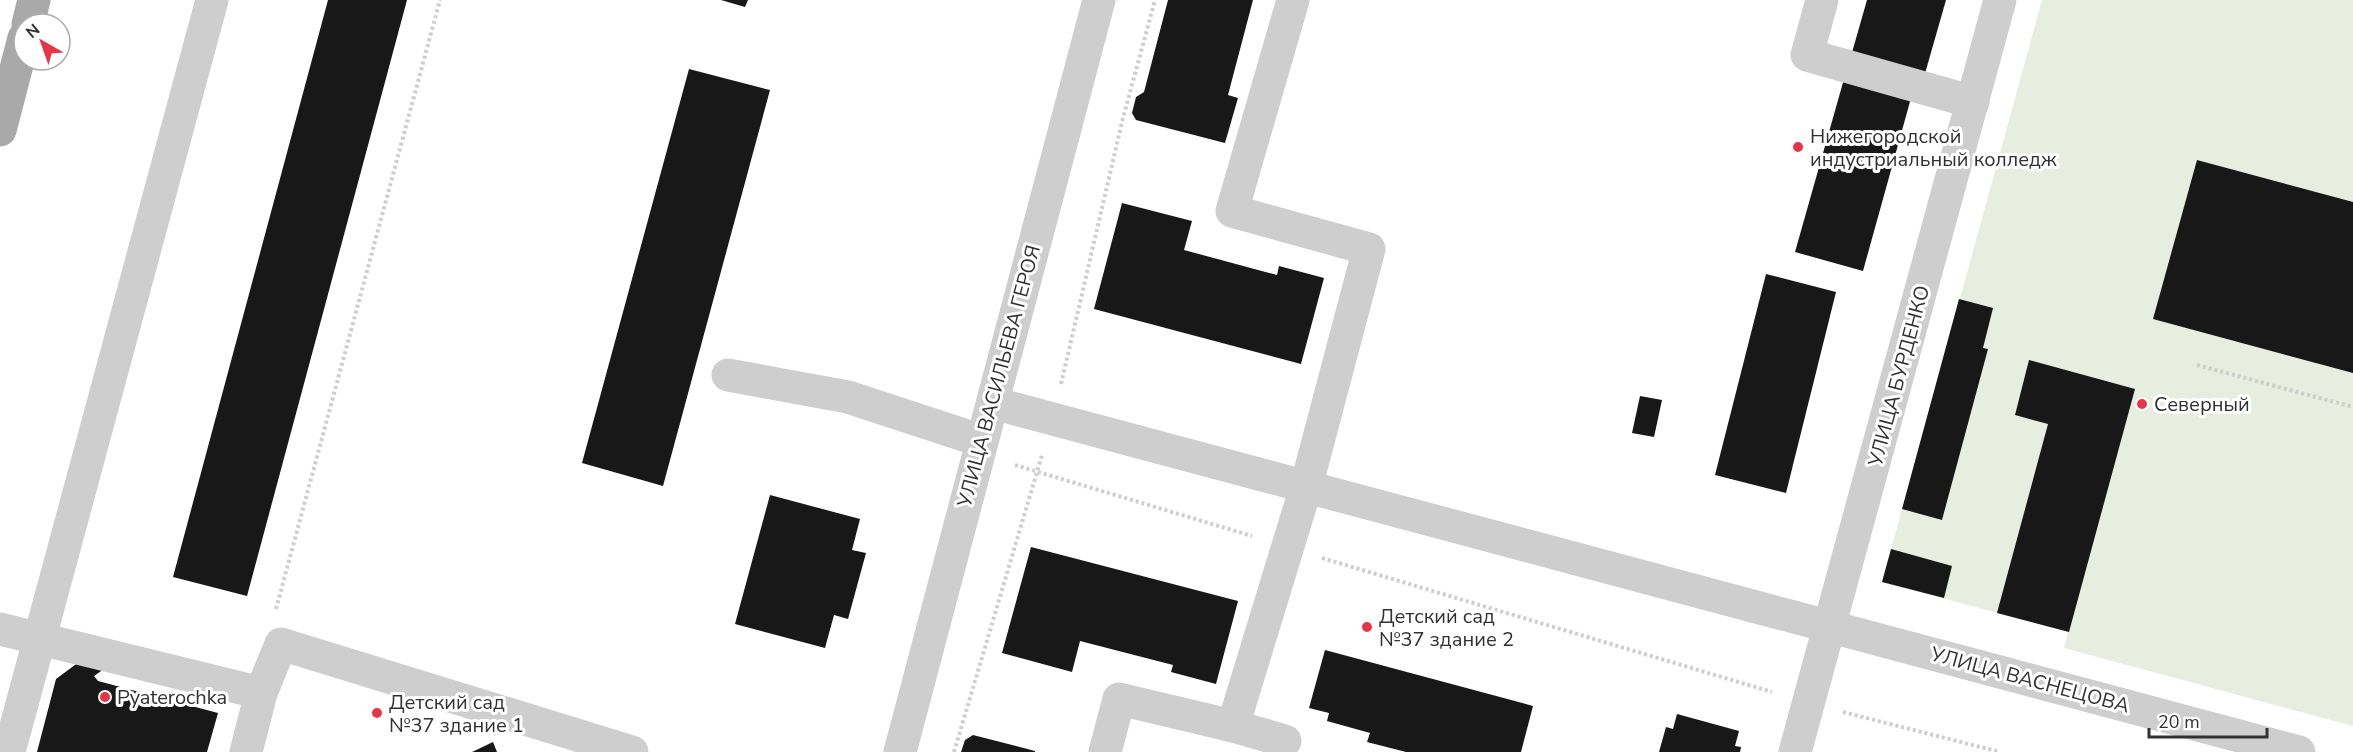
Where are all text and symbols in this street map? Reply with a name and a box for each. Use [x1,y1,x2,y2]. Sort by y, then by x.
north arrow [12,12,72,72]
text: N [21,19,45,44]
place label: Нижегородской индустриальный колледж [1810,123,2057,173]
marker: Нижегородской индустриальный колледж [1791,140,1805,154]
street label: УЛИЦА ВАСИЛЬЕВА ГЕРОЯ [951,242,1047,511]
street label: УЛИЦА БУРДЕНКО [1862,283,1936,470]
place label: Северный [2154,391,2250,418]
marker: Северный [2135,397,2149,411]
place label: Детский сад №37 здание 2 [1379,603,1514,653]
marker: Детский сад №37 здание 2 [1360,620,1374,634]
street label: УЛИЦА ВАСНЕЦОВА [1927,640,2133,720]
place label: Pyaterochka [117,684,227,711]
place label: Детский сад №37 здание 1 [389,689,524,739]
marker: Pyaterochka [98,690,112,704]
scale bar [2149,701,2268,739]
marker: Детский сад №37 здание 1 [370,706,384,720]
text: 20 m [2158,710,2200,734]

